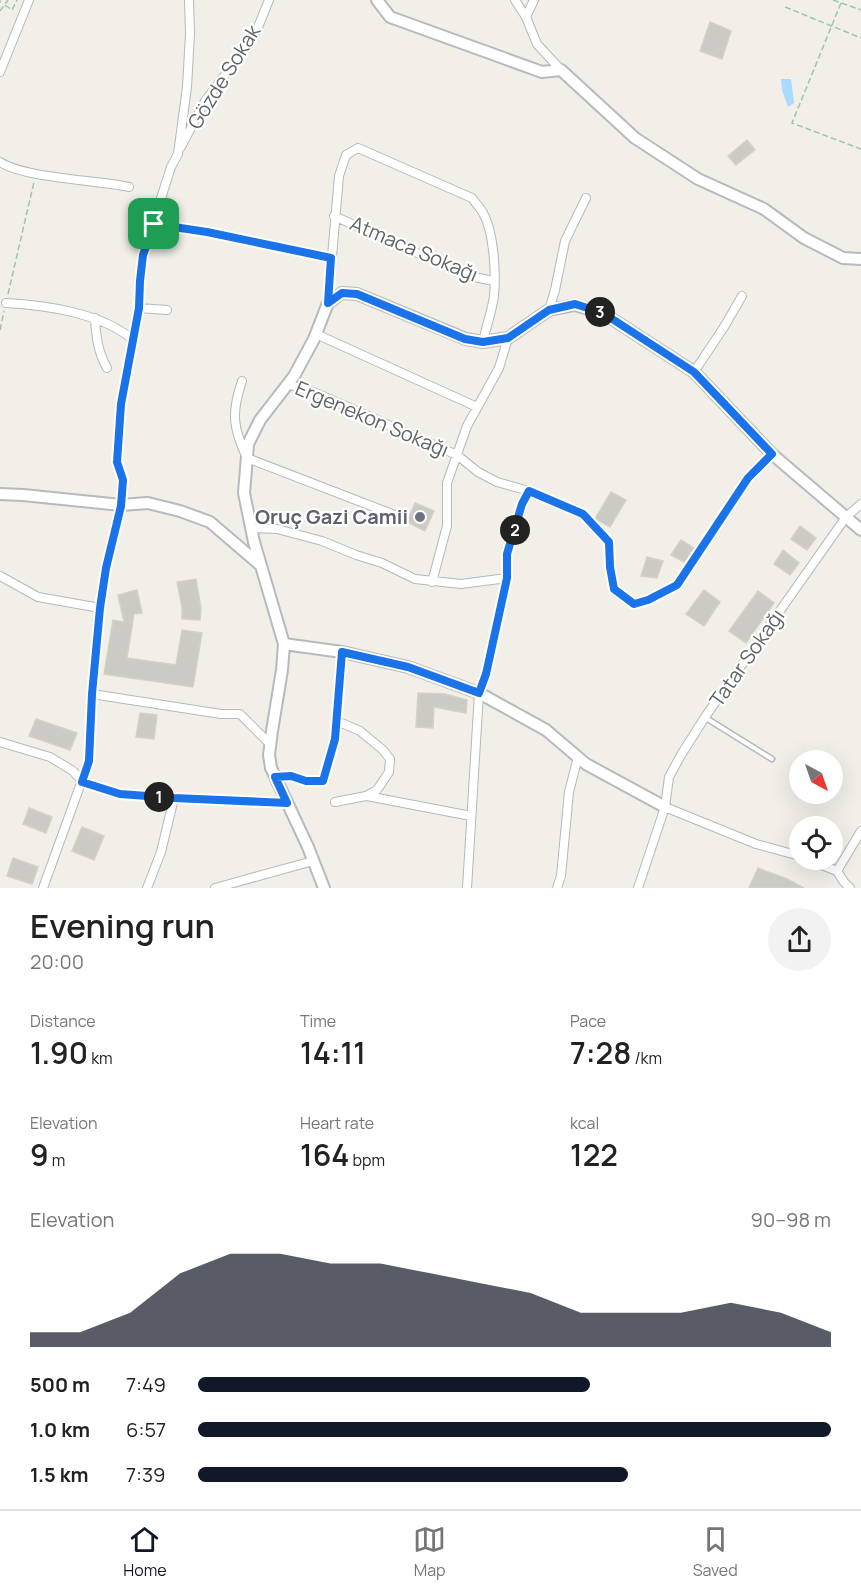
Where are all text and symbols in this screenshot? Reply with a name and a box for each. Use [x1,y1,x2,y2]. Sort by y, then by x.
street label: Gözde Sokak [181,19,267,134]
pin [128,198,179,249]
icon: arrive [137,207,170,240]
street label: Atmaca Sokağı [346,210,482,288]
pin: 3 [585,297,615,327]
text: 3 [595,301,605,323]
street label: Ergenekon Sokağı [291,374,453,463]
place label: Oruç Gazi Camii [255,503,408,530]
marker: Oruç Gazi Camii [413,510,427,524]
pin: 2 [500,515,530,545]
text: 2 [510,519,520,541]
street label: Tatar Sokağı [703,603,790,712]
north arrow [789,750,843,804]
map controls [789,750,843,870]
pin: 1 [144,782,174,812]
text: 1 [155,786,163,808]
button: locate [789,816,843,870]
text: Evening run [30,903,215,948]
button: share [768,908,831,971]
text: 20:00 [30,948,84,975]
text: Distance [30,1010,96,1032]
text: Time [300,1010,336,1032]
text: Pace [570,1010,606,1032]
text: 1.90 [30,1032,88,1073]
text: 14:11 [300,1032,366,1073]
text: 7:28 [570,1032,631,1073]
text: km [88,1047,113,1069]
text: /km [631,1047,662,1069]
text: Elevation [30,1112,98,1134]
text: Heart rate [300,1112,374,1134]
text: kcal [570,1112,599,1134]
text: 9 [30,1134,49,1175]
text: 164 [300,1134,349,1175]
text: 122 [570,1134,618,1175]
text: m [49,1149,65,1171]
text: bpm [349,1149,385,1171]
text: Elevation [30,1206,114,1233]
text: 90–98 m [751,1206,831,1233]
text: 500 m [30,1371,90,1398]
text: 7:49 [126,1371,166,1398]
text: 1.0 km [30,1416,90,1443]
text: 6:57 [126,1416,166,1443]
text: 1.5 km [30,1461,89,1488]
text: 7:39 [126,1461,166,1488]
tab: Home [123,1523,167,1581]
tab: Map [413,1523,446,1581]
tab: Saved [693,1523,738,1581]

